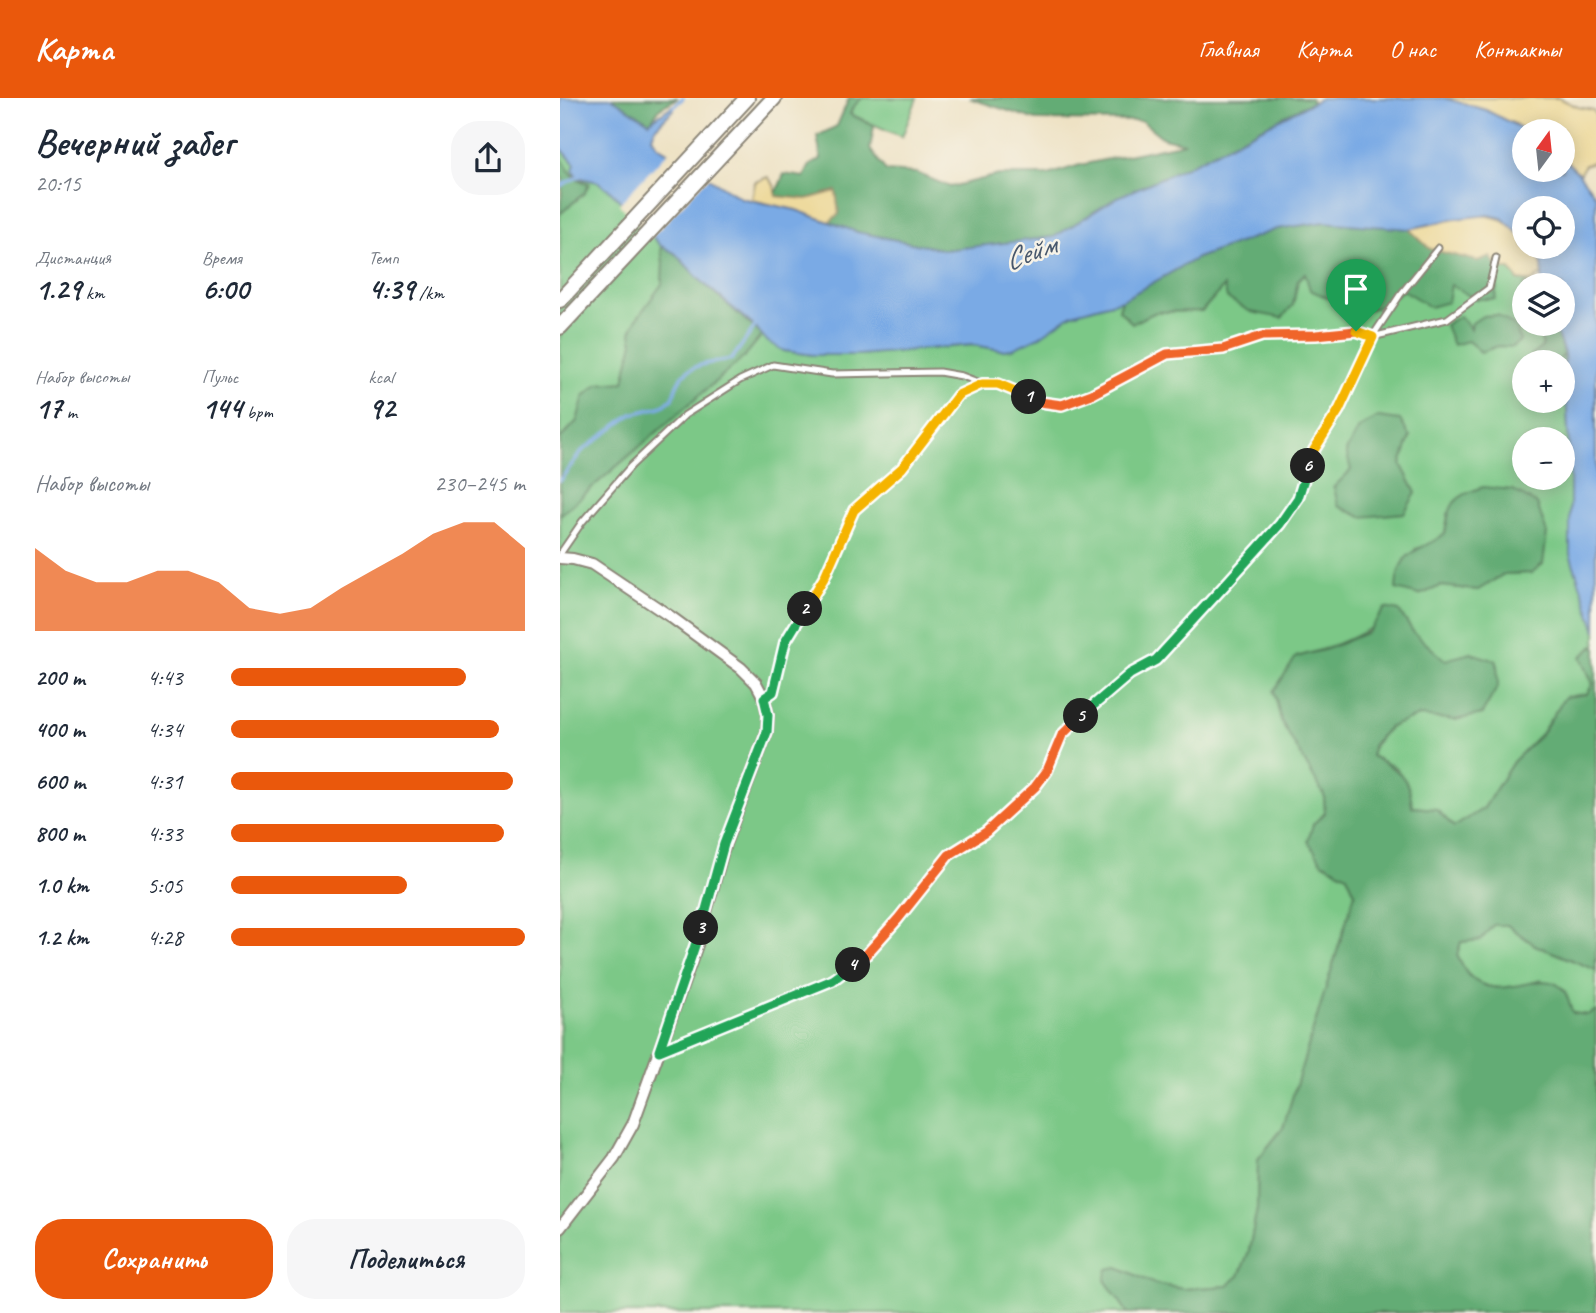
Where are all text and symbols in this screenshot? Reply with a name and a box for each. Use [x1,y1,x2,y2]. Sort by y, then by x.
text: Карта [35,28,114,70]
text: Главная [1198,34,1259,64]
text: Карта [1297,34,1351,64]
text: О нас [1389,34,1436,64]
text: Контакты [1474,34,1561,64]
text: Вечерний забег [35,119,234,166]
north arrow [1512,119,1575,182]
map controls [1512,119,1575,490]
button: share [451,121,525,195]
text: 20:15 [35,169,81,198]
button: locate [1512,196,1575,259]
water label: Сейм [999,224,1065,279]
text: Дистанция [35,246,111,270]
text: Время [202,246,242,270]
text: Темп [368,246,399,270]
pin [1326,259,1386,331]
text: 1.29 [35,270,81,308]
text: 6:00 [202,270,249,308]
text: 4:39 [368,270,414,308]
icon: arrive [1337,270,1375,308]
button: layers [1512,273,1575,336]
text: km [81,281,104,305]
text: /km [414,281,444,305]
button: + [1512,350,1575,413]
text: Набор высоты [35,365,129,389]
text: Пульс [202,365,238,389]
text: kcal [368,365,393,389]
pin: 1 [1012,380,1046,414]
text: 1 [1024,384,1033,408]
text: 17 [35,389,62,427]
text: 144 [202,389,242,427]
text: 92 [368,389,395,427]
text: m [62,400,77,424]
text: bpm [242,400,273,424]
button: − [1512,427,1575,490]
pin: 6 [1290,448,1326,484]
text: 6 [1303,453,1312,477]
text: Набор высоты [35,469,149,498]
text: 230–245 m [434,469,525,498]
pin: 2 [788,592,822,626]
text: 2 [800,596,809,620]
text: 200 m [35,663,85,692]
text: 4:43 [147,663,183,692]
pin: 5 [1064,698,1098,734]
text: 5 [1076,703,1085,727]
text: 400 m [35,715,85,744]
text: 4:34 [147,715,183,744]
text: 600 m [35,767,85,796]
text: 4:31 [147,767,183,796]
text: 800 m [35,819,85,848]
text: 4:33 [147,819,183,848]
text: 1.0 km [35,871,89,900]
text: 5:05 [147,871,183,900]
pin: 3 [684,910,718,946]
text: 3 [696,915,705,939]
text: 1.2 km [35,923,89,952]
text: 4:28 [147,923,183,952]
pin: 4 [836,948,870,982]
text: 4 [848,952,857,976]
button: Сохранить [35,1219,273,1299]
button: Поделиться [287,1219,525,1299]

